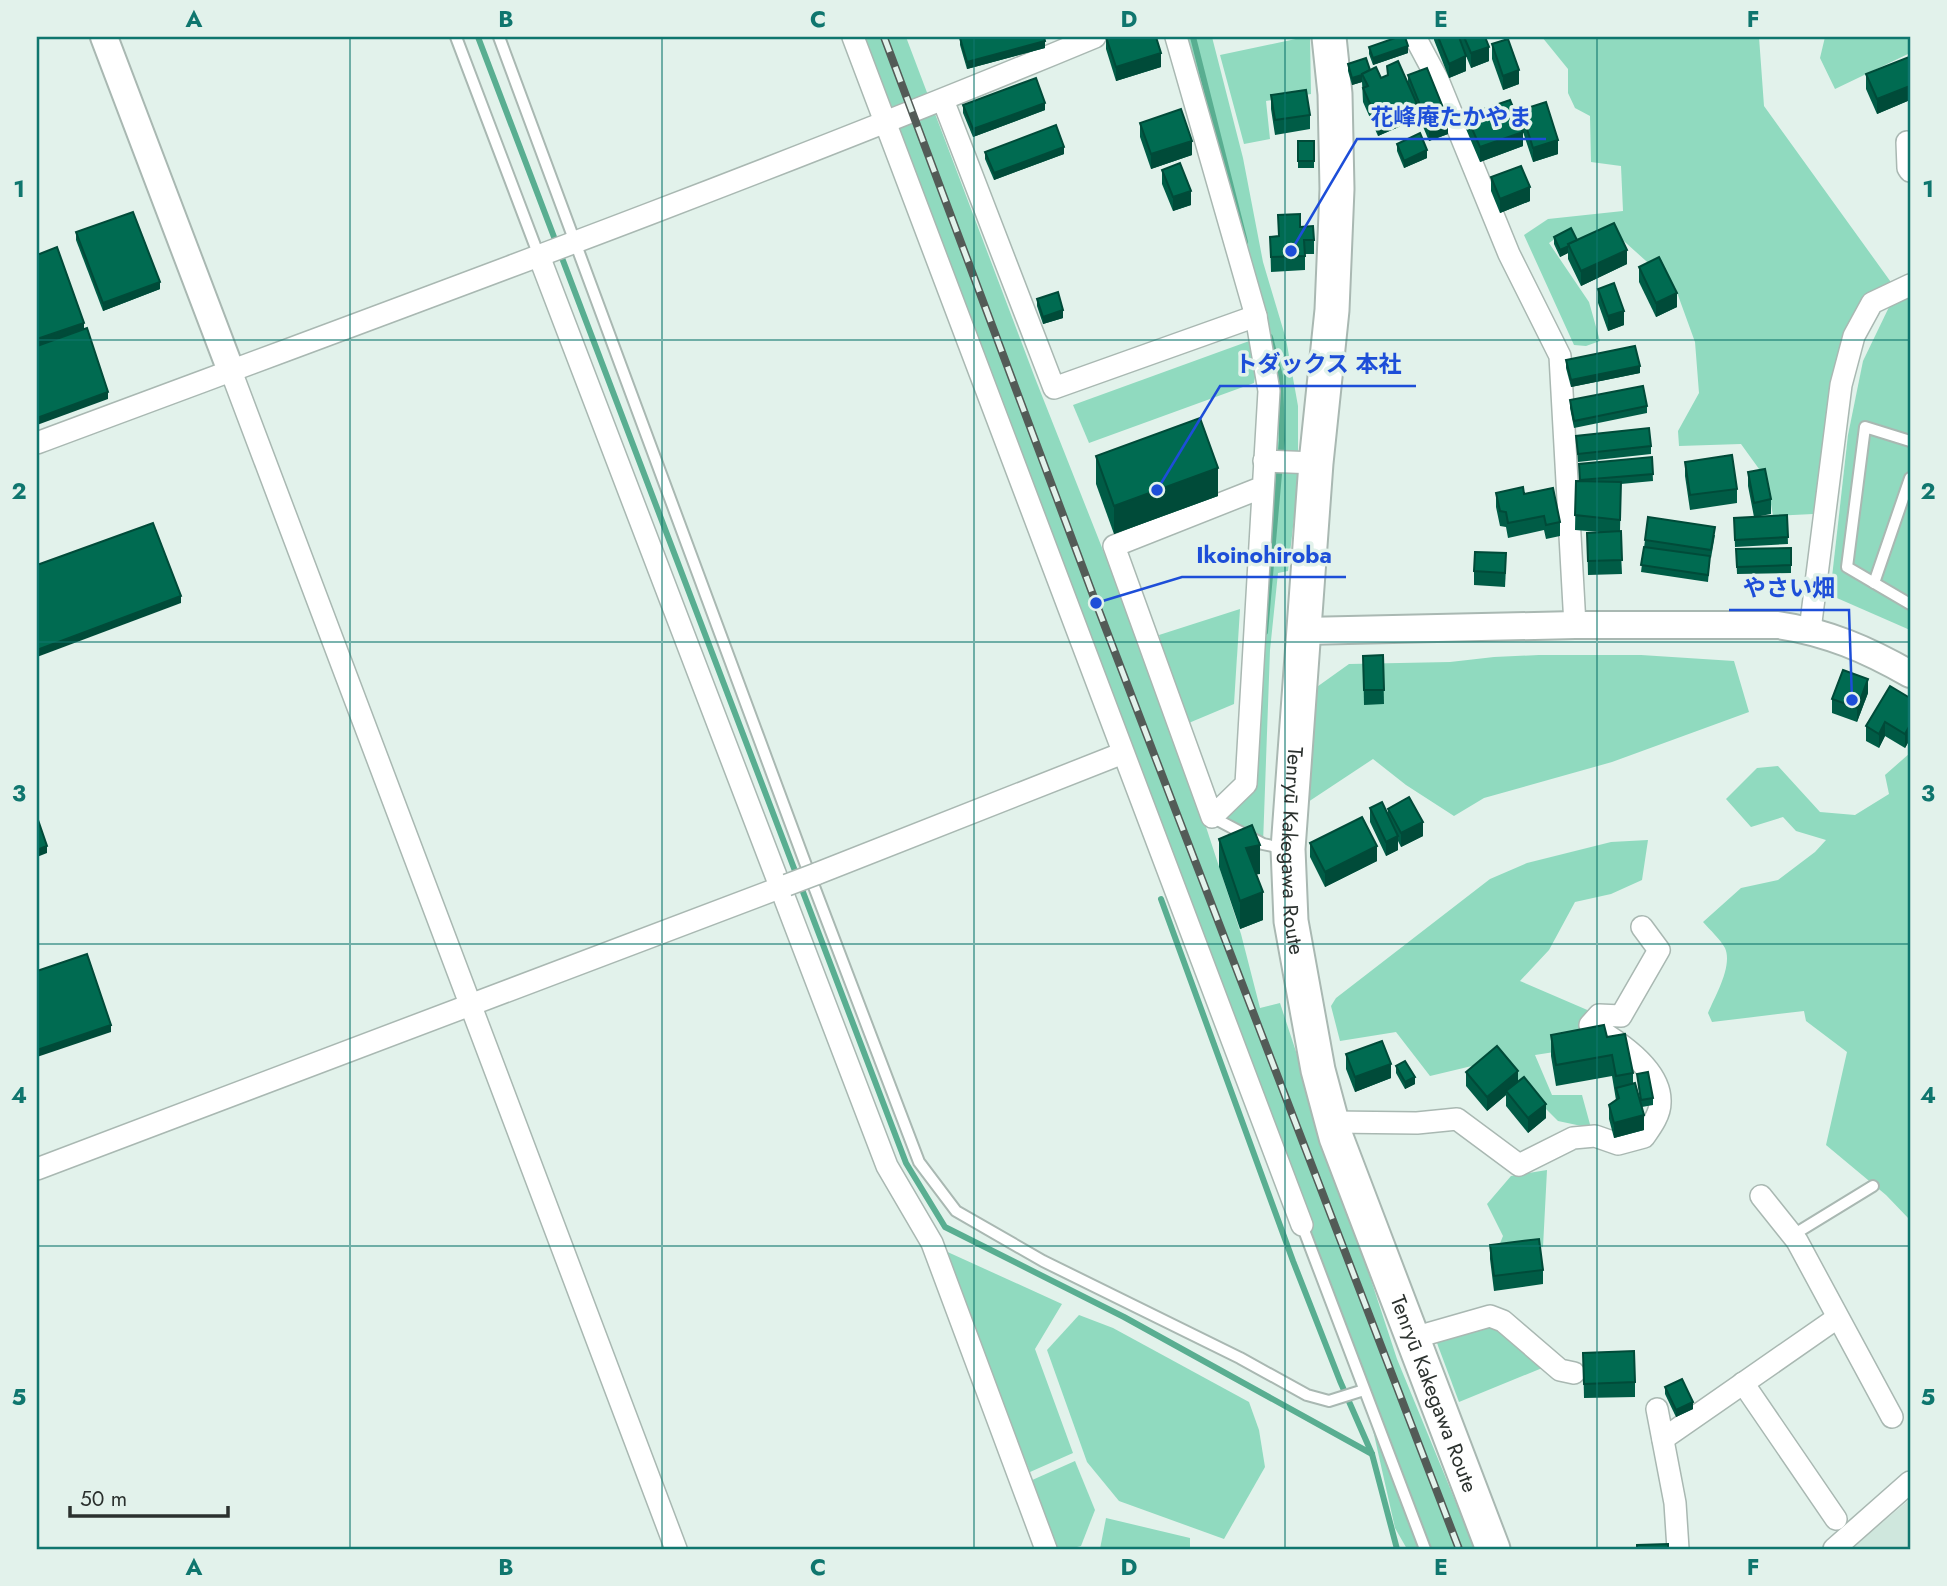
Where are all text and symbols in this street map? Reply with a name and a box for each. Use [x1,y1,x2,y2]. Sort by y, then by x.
text: A [185,2,203,36]
text: B [498,2,514,36]
text: C [810,2,826,36]
text: D [1121,2,1138,36]
text: E [1434,2,1448,36]
text: F [1747,2,1759,36]
callout: 花峰庵たかやま [1357,95,1546,139]
text: 花峰庵たかやま [1371,100,1532,134]
text: 1 [13,172,25,206]
text: 1 [1922,172,1934,206]
callout: トダックス 本社 [1220,342,1416,386]
text: トダックス 本社 [1234,347,1402,381]
text: 2 [11,474,27,508]
text: 2 [1920,474,1936,508]
callout: Ikoinohiroba [1182,533,1346,577]
text: Ikoinohiroba [1196,538,1332,572]
callout: やさい畑 [1729,566,1849,610]
text: やさい畑 [1743,571,1835,605]
street label: Tenryū Kakegawa Route [1273,746,1312,957]
text: 3 [12,776,26,810]
text: 3 [1921,776,1935,810]
text: 4 [11,1078,27,1112]
text: 4 [1920,1078,1936,1112]
street label: Tenryū Kakegawa Route [1383,1291,1485,1497]
text: 5 [12,1380,26,1414]
text: 5 [1921,1380,1935,1414]
scale bar [70,1474,228,1518]
text: 50 m [80,1484,127,1514]
text: A [185,1550,203,1584]
text: B [498,1550,514,1584]
text: C [810,1550,826,1584]
text: D [1121,1550,1138,1584]
text: E [1434,1550,1448,1584]
text: F [1747,1550,1759,1584]

